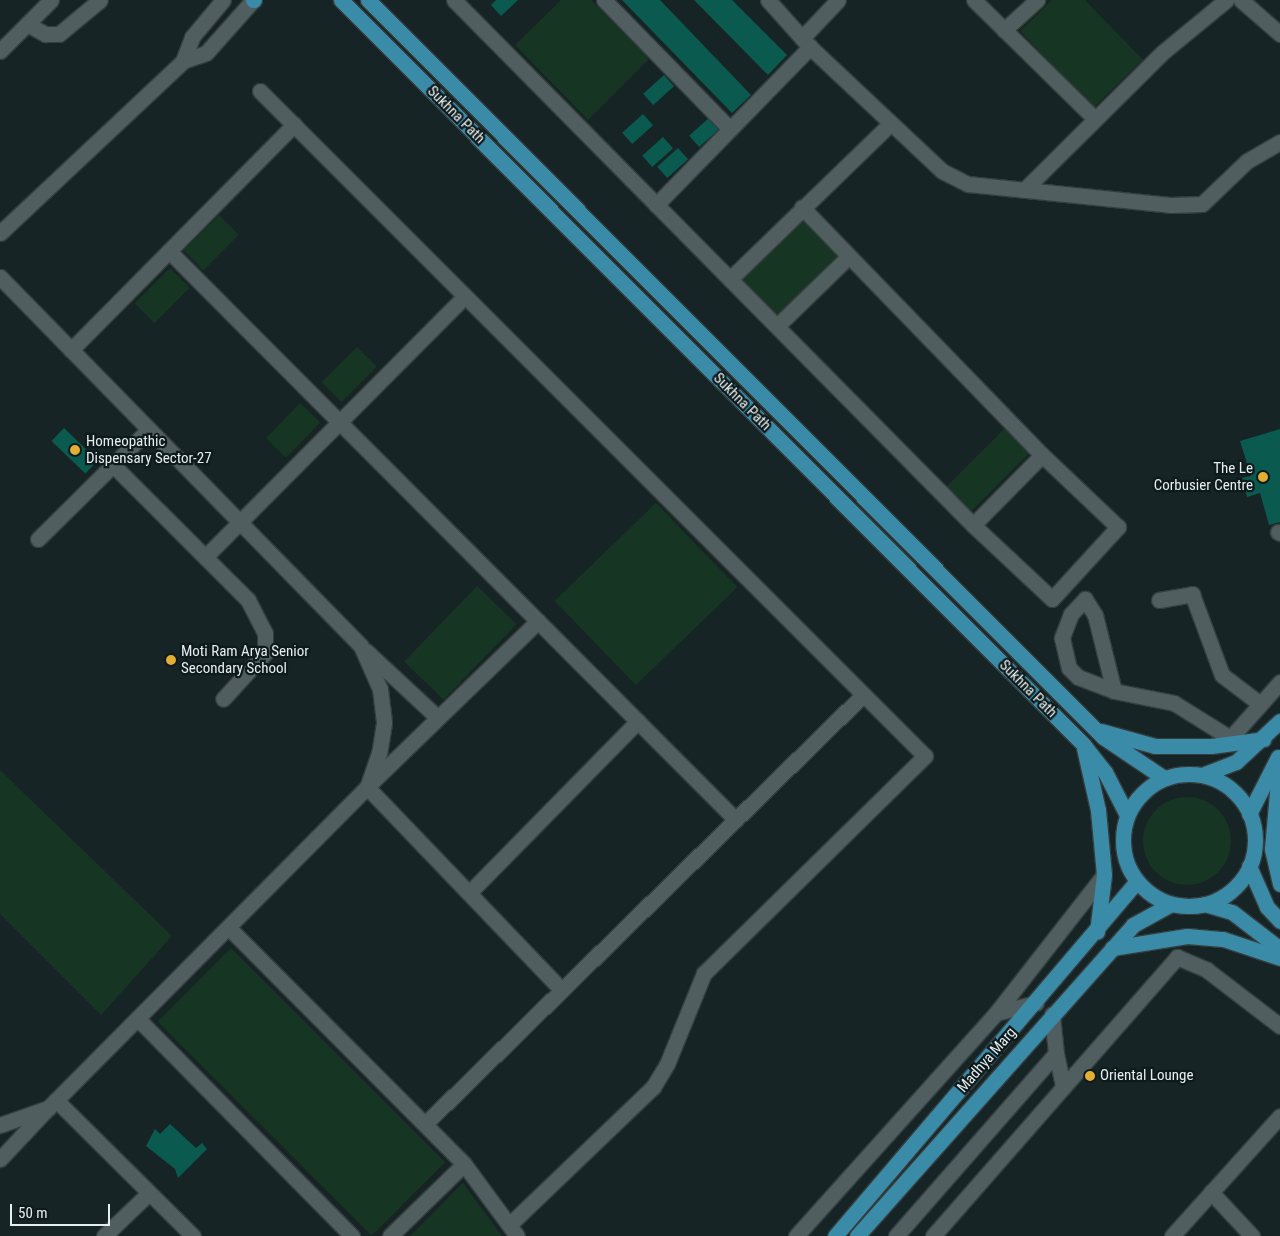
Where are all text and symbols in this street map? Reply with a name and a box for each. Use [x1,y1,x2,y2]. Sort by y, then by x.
street label: Sukhna Path [423,82,489,148]
street label: Sukhna Path [709,369,775,435]
place label: Homeopathic Dispensary Sector-27 [86,432,212,467]
marker: Homeopathic Dispensary Sector-27 [68,443,82,457]
place label: The Le Corbusier Centre [1154,459,1253,494]
marker: The Le Corbusier Centre [1257,471,1269,483]
place label: Moti Ram Arya Senior Secondary School [181,642,309,677]
marker: Moti Ram Arya Senior Secondary School [165,654,177,666]
street label: Sukhna Path [995,656,1061,722]
street label: Madhya Marg [954,1024,1020,1096]
place label: Oriental Lounge [1100,1067,1193,1085]
marker: Oriental Lounge [1084,1070,1096,1082]
scale bar [12,1194,112,1226]
text: 50 m [18,1204,48,1222]

